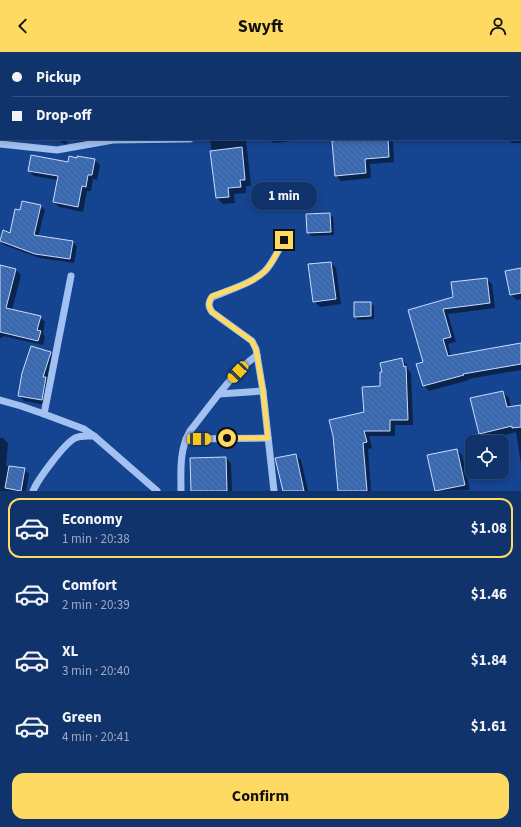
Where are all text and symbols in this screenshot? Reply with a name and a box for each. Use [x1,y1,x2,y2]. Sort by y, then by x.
text: Swyft [238,14,283,39]
icon: back [12,15,34,37]
icon: person [487,15,509,37]
text: Pickup [36,67,81,88]
text: Drop-off [36,105,91,126]
callout: 1 min [251,182,317,210]
text: 1 min [268,187,300,205]
route end [275,231,293,249]
car [225,359,251,385]
route start [218,429,236,447]
car [187,433,211,445]
map controls [465,435,509,479]
button: locate [465,435,509,479]
text: Economy [62,509,123,530]
icon: car [14,510,50,546]
text: $1.08 [471,518,507,539]
text: 1 min · 20:38 [62,530,130,548]
text: Comfort [62,575,117,596]
icon: car [14,576,50,612]
text: $1.46 [471,584,507,605]
text: 2 min · 20:39 [62,596,130,614]
text: XL [62,641,78,662]
icon: car [14,642,50,678]
text: $1.84 [471,650,507,671]
text: 3 min · 20:40 [62,662,130,680]
text: Green [62,707,102,728]
icon: car [14,708,50,744]
text: $1.61 [471,716,507,737]
text: 4 min · 20:41 [62,728,130,746]
button: Confirm [12,773,509,819]

